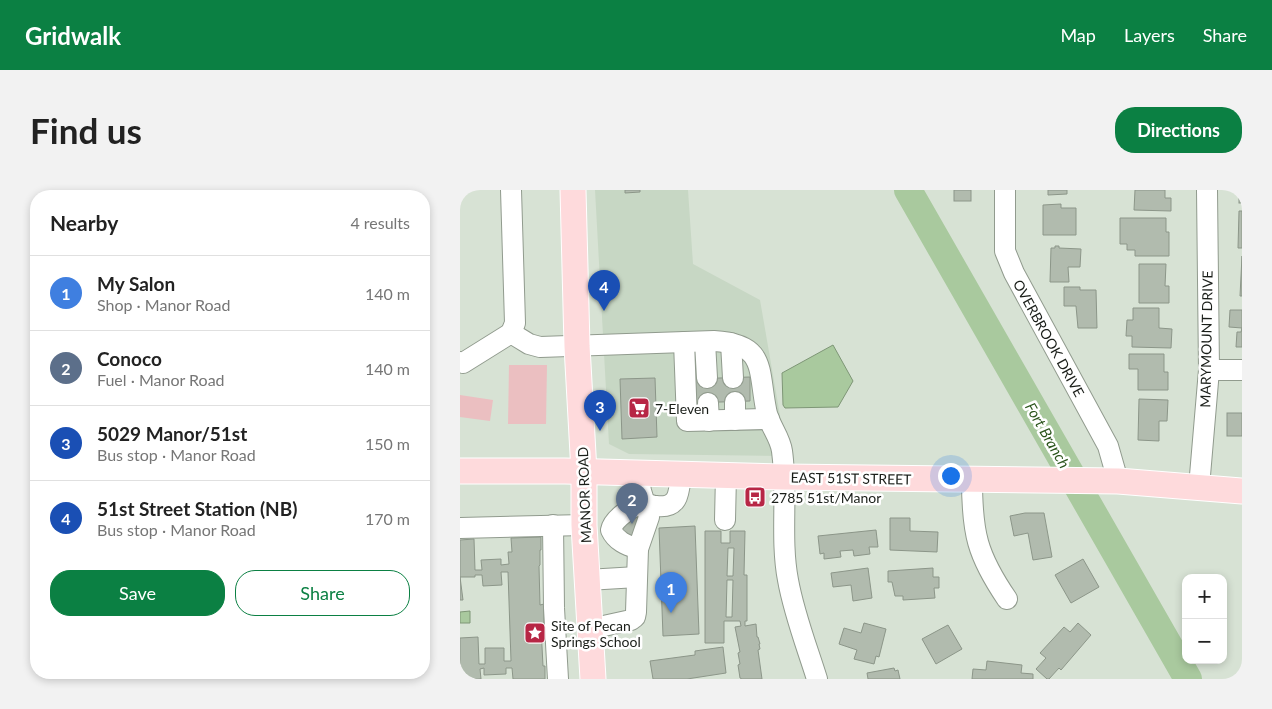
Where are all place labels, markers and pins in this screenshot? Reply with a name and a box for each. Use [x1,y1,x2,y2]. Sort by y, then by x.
pin: 4 [588,270,620,311]
pin: 3 [584,390,616,431]
supermarket icon: 7-Eleven [627,396,651,420]
place label: 7-Eleven [655,400,709,417]
pin: 2 [616,483,648,524]
bus stop icon: 2785 51st/Manor [743,485,767,509]
place label: 2785 51st/Manor [771,489,881,506]
pin: 1 [655,572,687,613]
place label: Site of Pecan Springs School [551,617,641,650]
place icon: Site of Pecan Springs School [523,621,547,645]

